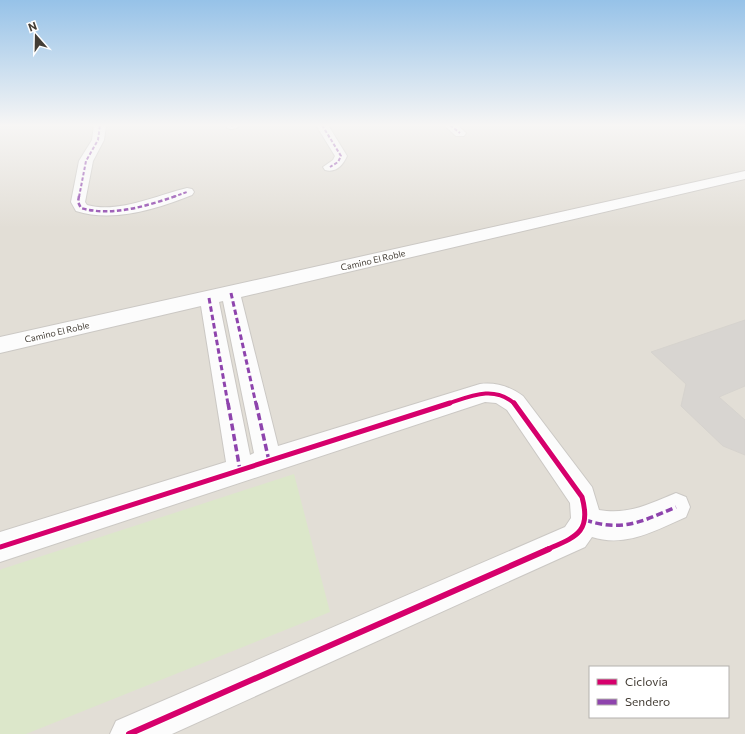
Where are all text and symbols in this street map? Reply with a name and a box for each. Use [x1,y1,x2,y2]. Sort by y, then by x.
north arrow [16,16,56,56]
text: N [26,19,39,34]
street label: Camino El Roble [340,247,407,273]
street label: Camino El Roble [24,319,91,345]
legend [589,666,729,718]
text: Ciclovía [625,674,668,688]
text: Sendero [625,694,670,708]

